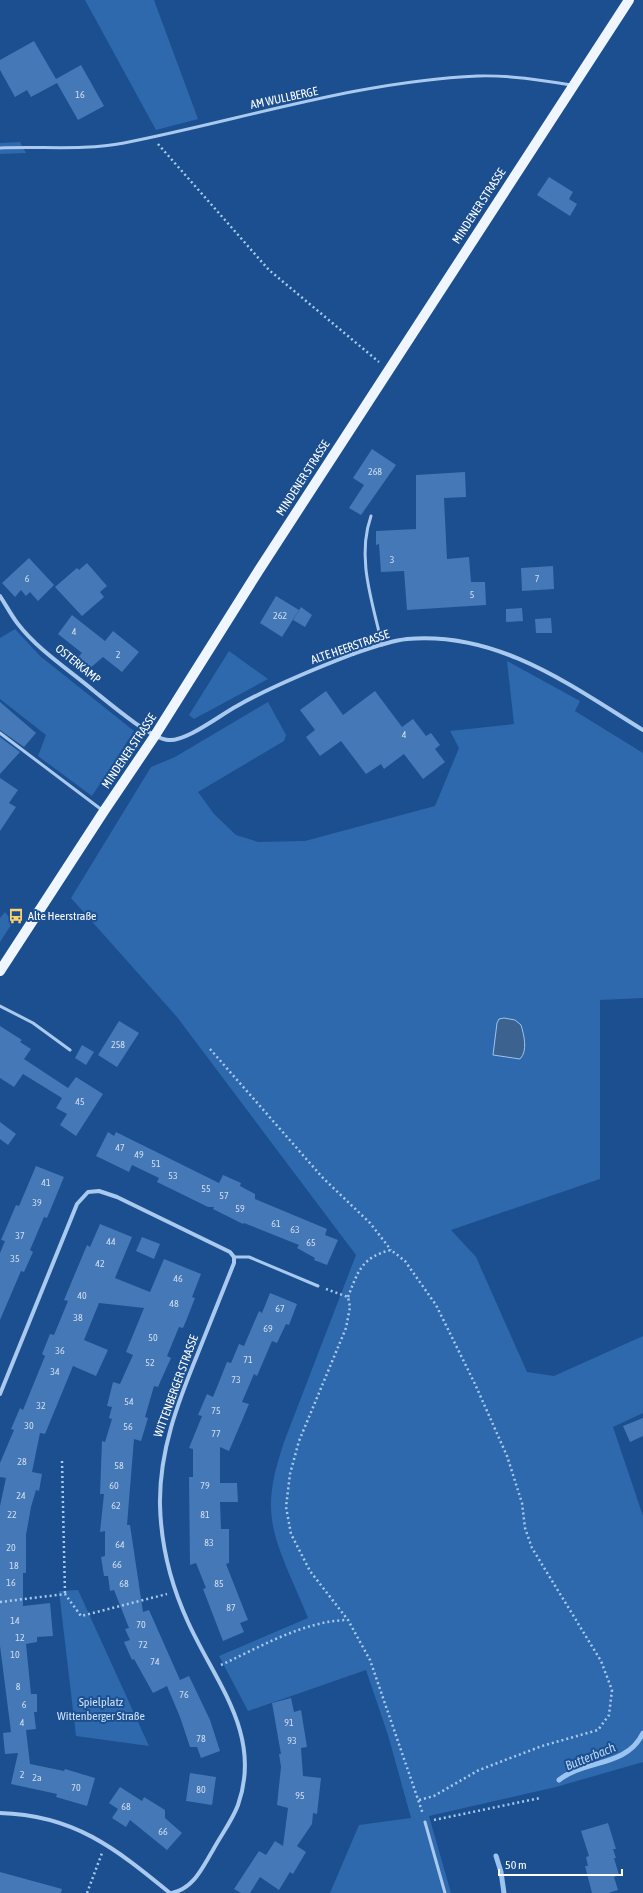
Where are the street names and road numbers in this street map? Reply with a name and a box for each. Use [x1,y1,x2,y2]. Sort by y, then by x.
street label: AM WULLBERGE [249,84,319,112]
street label: MINDENER STRASSE [449,166,509,246]
street label: MINDENER STRASSE [273,438,333,518]
street label: ALTE HEERSTRASSE [309,627,391,667]
street label: OSTERKAMP [53,642,104,687]
street label: MINDENER STRASSE [99,711,159,791]
street label: WITTENBERGER STRASSE [151,1333,201,1439]

